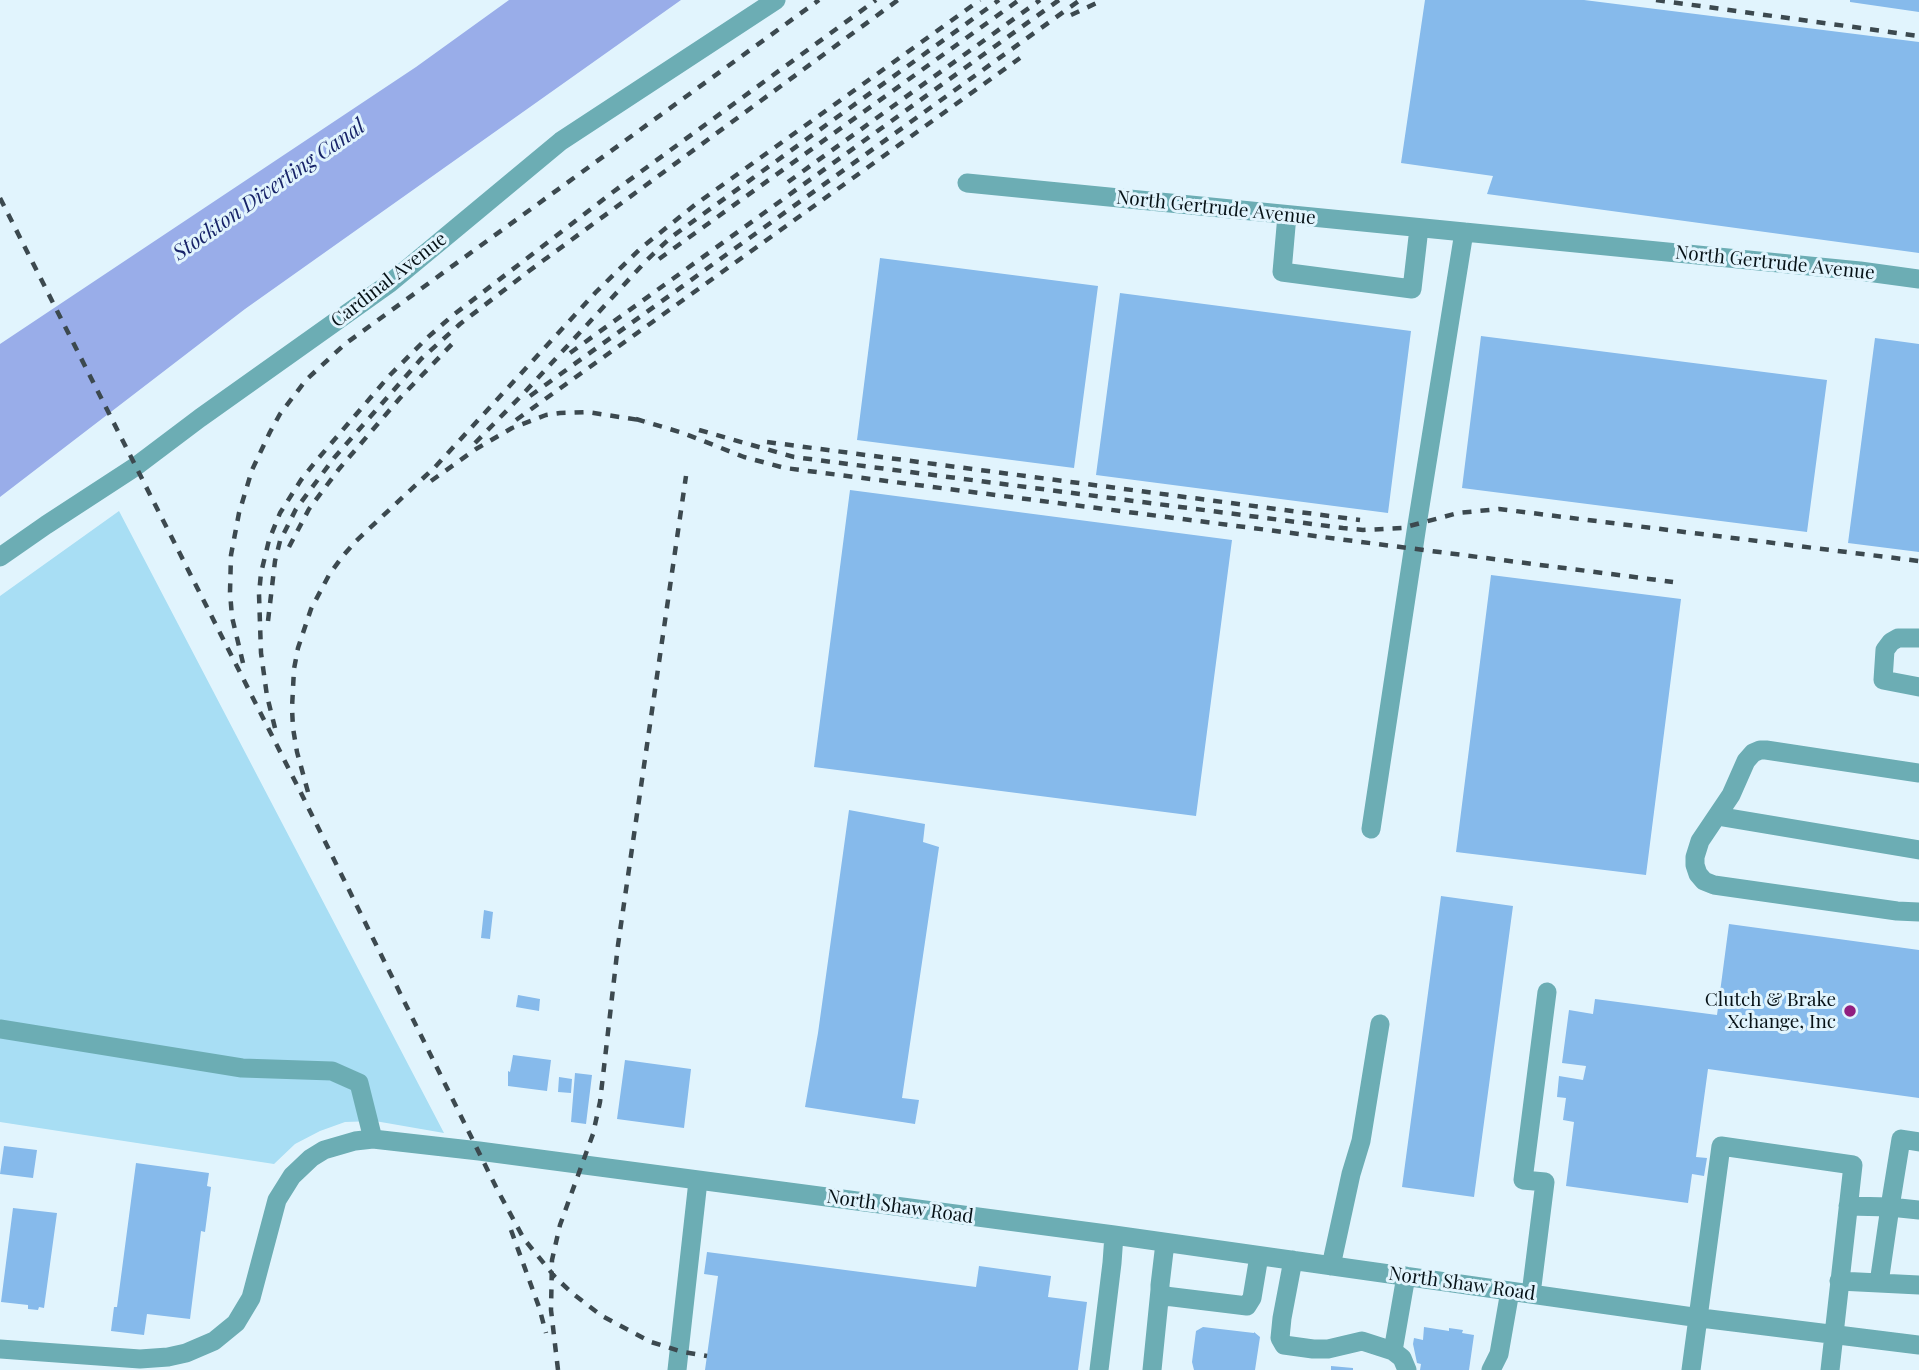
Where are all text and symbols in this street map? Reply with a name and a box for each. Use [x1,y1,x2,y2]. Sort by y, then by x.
water label: Stockton Diverting Canal [168,114,370,266]
street label: North Gertrude Avenue [1115,186,1317,230]
street label: Cardinal Avenue [326,228,452,332]
street label: North Gertrude Avenue [1674,241,1876,285]
place label: Clutch & Brake Xchange, Inc [1705,989,1836,1033]
marker: Clutch & Brake Xchange, Inc [1842,1003,1858,1019]
street label: North Shaw Road [825,1185,975,1229]
street label: North Shaw Road [1387,1262,1537,1306]

